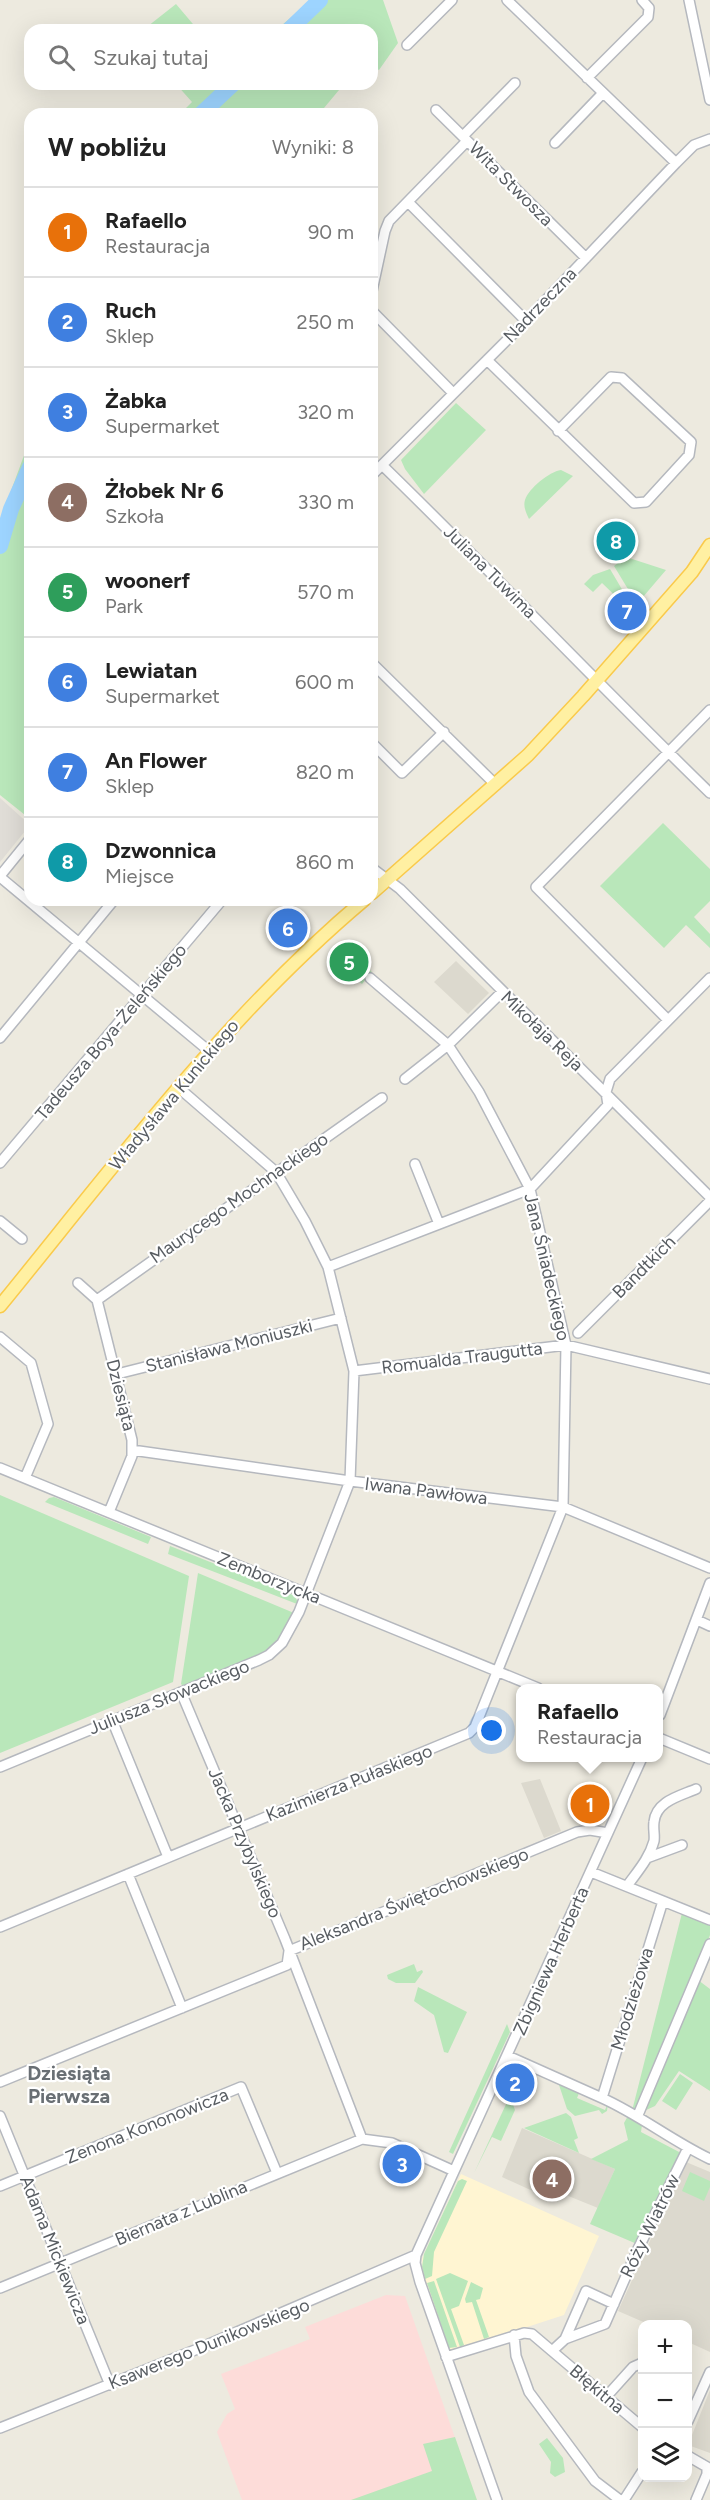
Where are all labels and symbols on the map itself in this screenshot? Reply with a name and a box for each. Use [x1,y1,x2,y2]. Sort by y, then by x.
street label: Wita Stwosza [464,137,558,231]
street label: Nadrzeczna [499,263,581,347]
pin: 8 [596,518,636,564]
street label: Juliana Tuwima [439,521,541,623]
pin: 7 [608,588,646,634]
pin: 6 [268,906,308,950]
street label: Tadeusza Boya-Żeleńskiego [31,939,191,1125]
pin: 5 [330,940,368,984]
street label: Mikołaja Reja [496,986,588,1076]
street label: Władysława Kunickiego [104,1015,244,1175]
street label: Maurycego Mochnackiego [145,1128,333,1268]
street label: Jana Śniadeckiego [519,1191,575,1343]
street label: Bandtkich [608,1231,680,1303]
street label: Stanisława Moniuszki [143,1315,315,1377]
street label: Romualda Traugutta [380,1337,544,1379]
street label: Dziesiąta [102,1357,140,1433]
street label: Iwana Pawłowa [363,1473,489,1509]
street label: Zemborzycka [214,1547,324,1609]
street label: Juliusza Słowackiego [85,1655,253,1739]
your location [477,1716,506,1745]
street label: Kazimierza Pułaskiego [263,1740,435,1826]
street label: Jacka Przybylskiego [203,1765,287,1921]
pin: 1 [570,1782,610,1826]
street label: Aleksandra Świętochowskiego [296,1843,532,1955]
street label: Zbigniewa Herberta [508,1883,594,2039]
street label: Młodzieżowa [606,1945,658,2053]
pin: 2 [496,2060,534,2106]
district label: Dziesiąta Pierwsza [27,2061,111,2108]
street label: Zenona Kononowicza [62,2083,232,2169]
pin: 3 [382,2142,422,2186]
pin: 4 [532,2156,572,2202]
street label: Róży Wiatrów [615,2171,685,2281]
street label: Adama Mickiewicza [15,2172,95,2328]
street label: Biernata z Lublina [112,2175,250,2251]
street label: Ksawerego Dunikowskiego [105,2294,313,2394]
street label: Błękitna [565,2360,629,2418]

